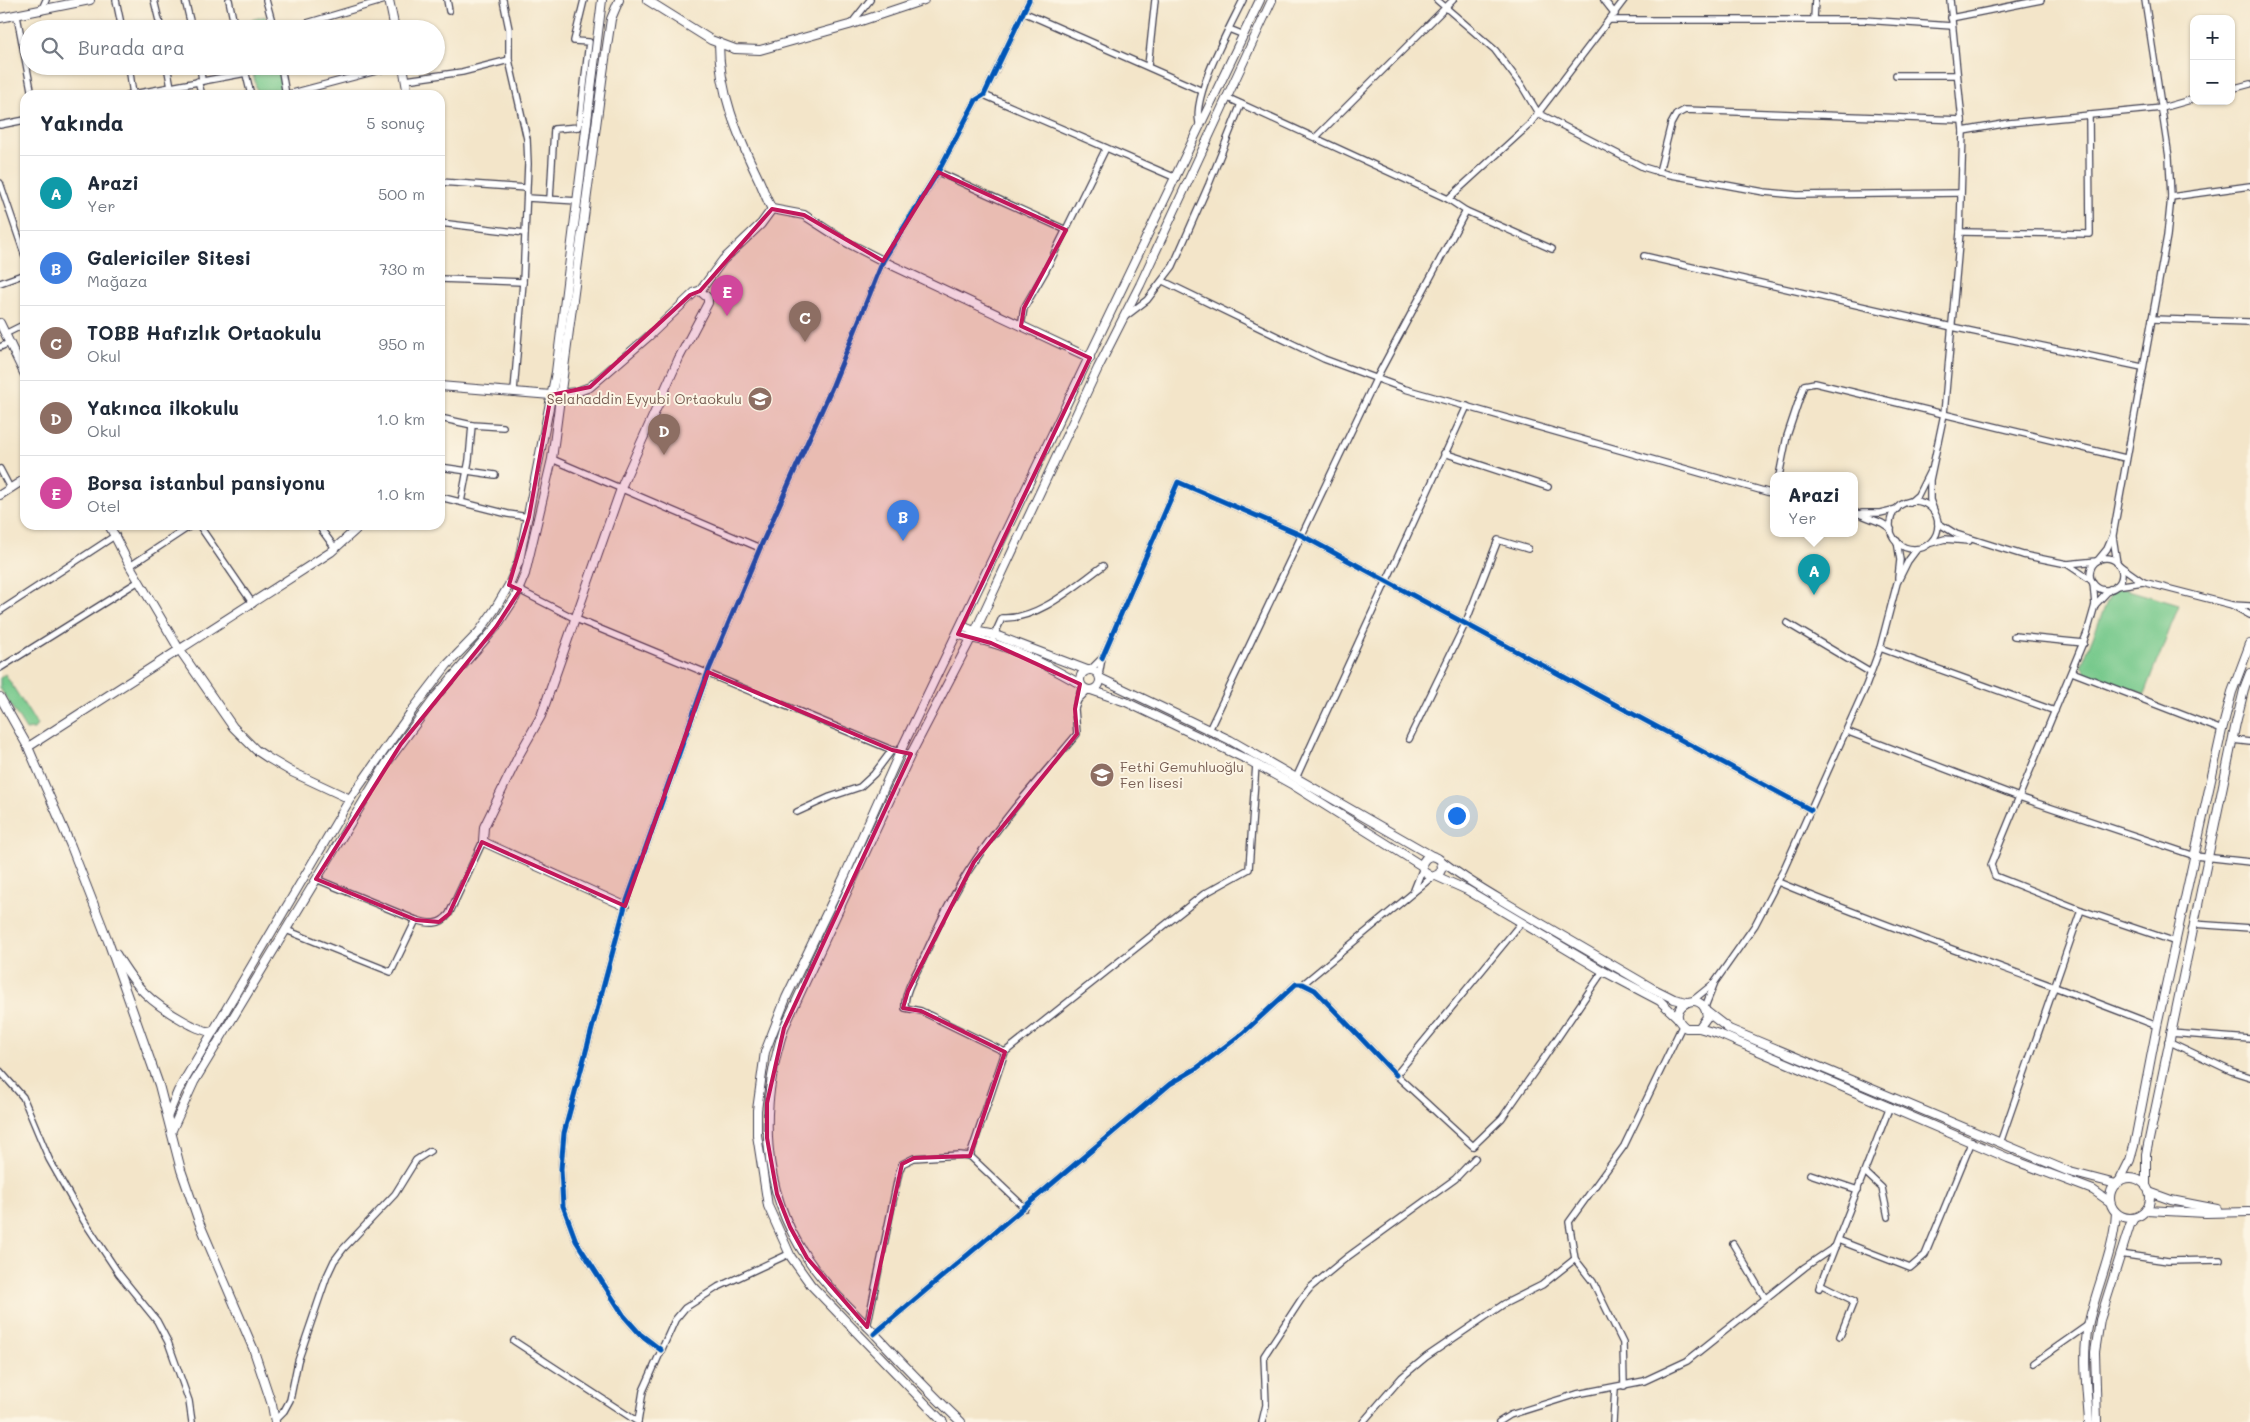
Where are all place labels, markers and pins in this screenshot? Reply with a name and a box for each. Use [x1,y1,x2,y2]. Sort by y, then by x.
pin: E [711,275,743,316]
pin: C [789,301,821,342]
school or university icon: Selahaddin Eyyubi Ortaokulu [747,386,773,412]
place label: Selahaddin Eyyubi Ortaokulu [547,389,742,408]
pin: D [648,414,680,455]
pin: B [887,500,919,541]
pin: A [1798,554,1830,595]
place label: Fethi Gemuhluoğlu Fen lisesi [1120,757,1244,792]
school or university icon: Fethi Gemuhluoğlu Fen lisesi [1089,762,1115,788]

